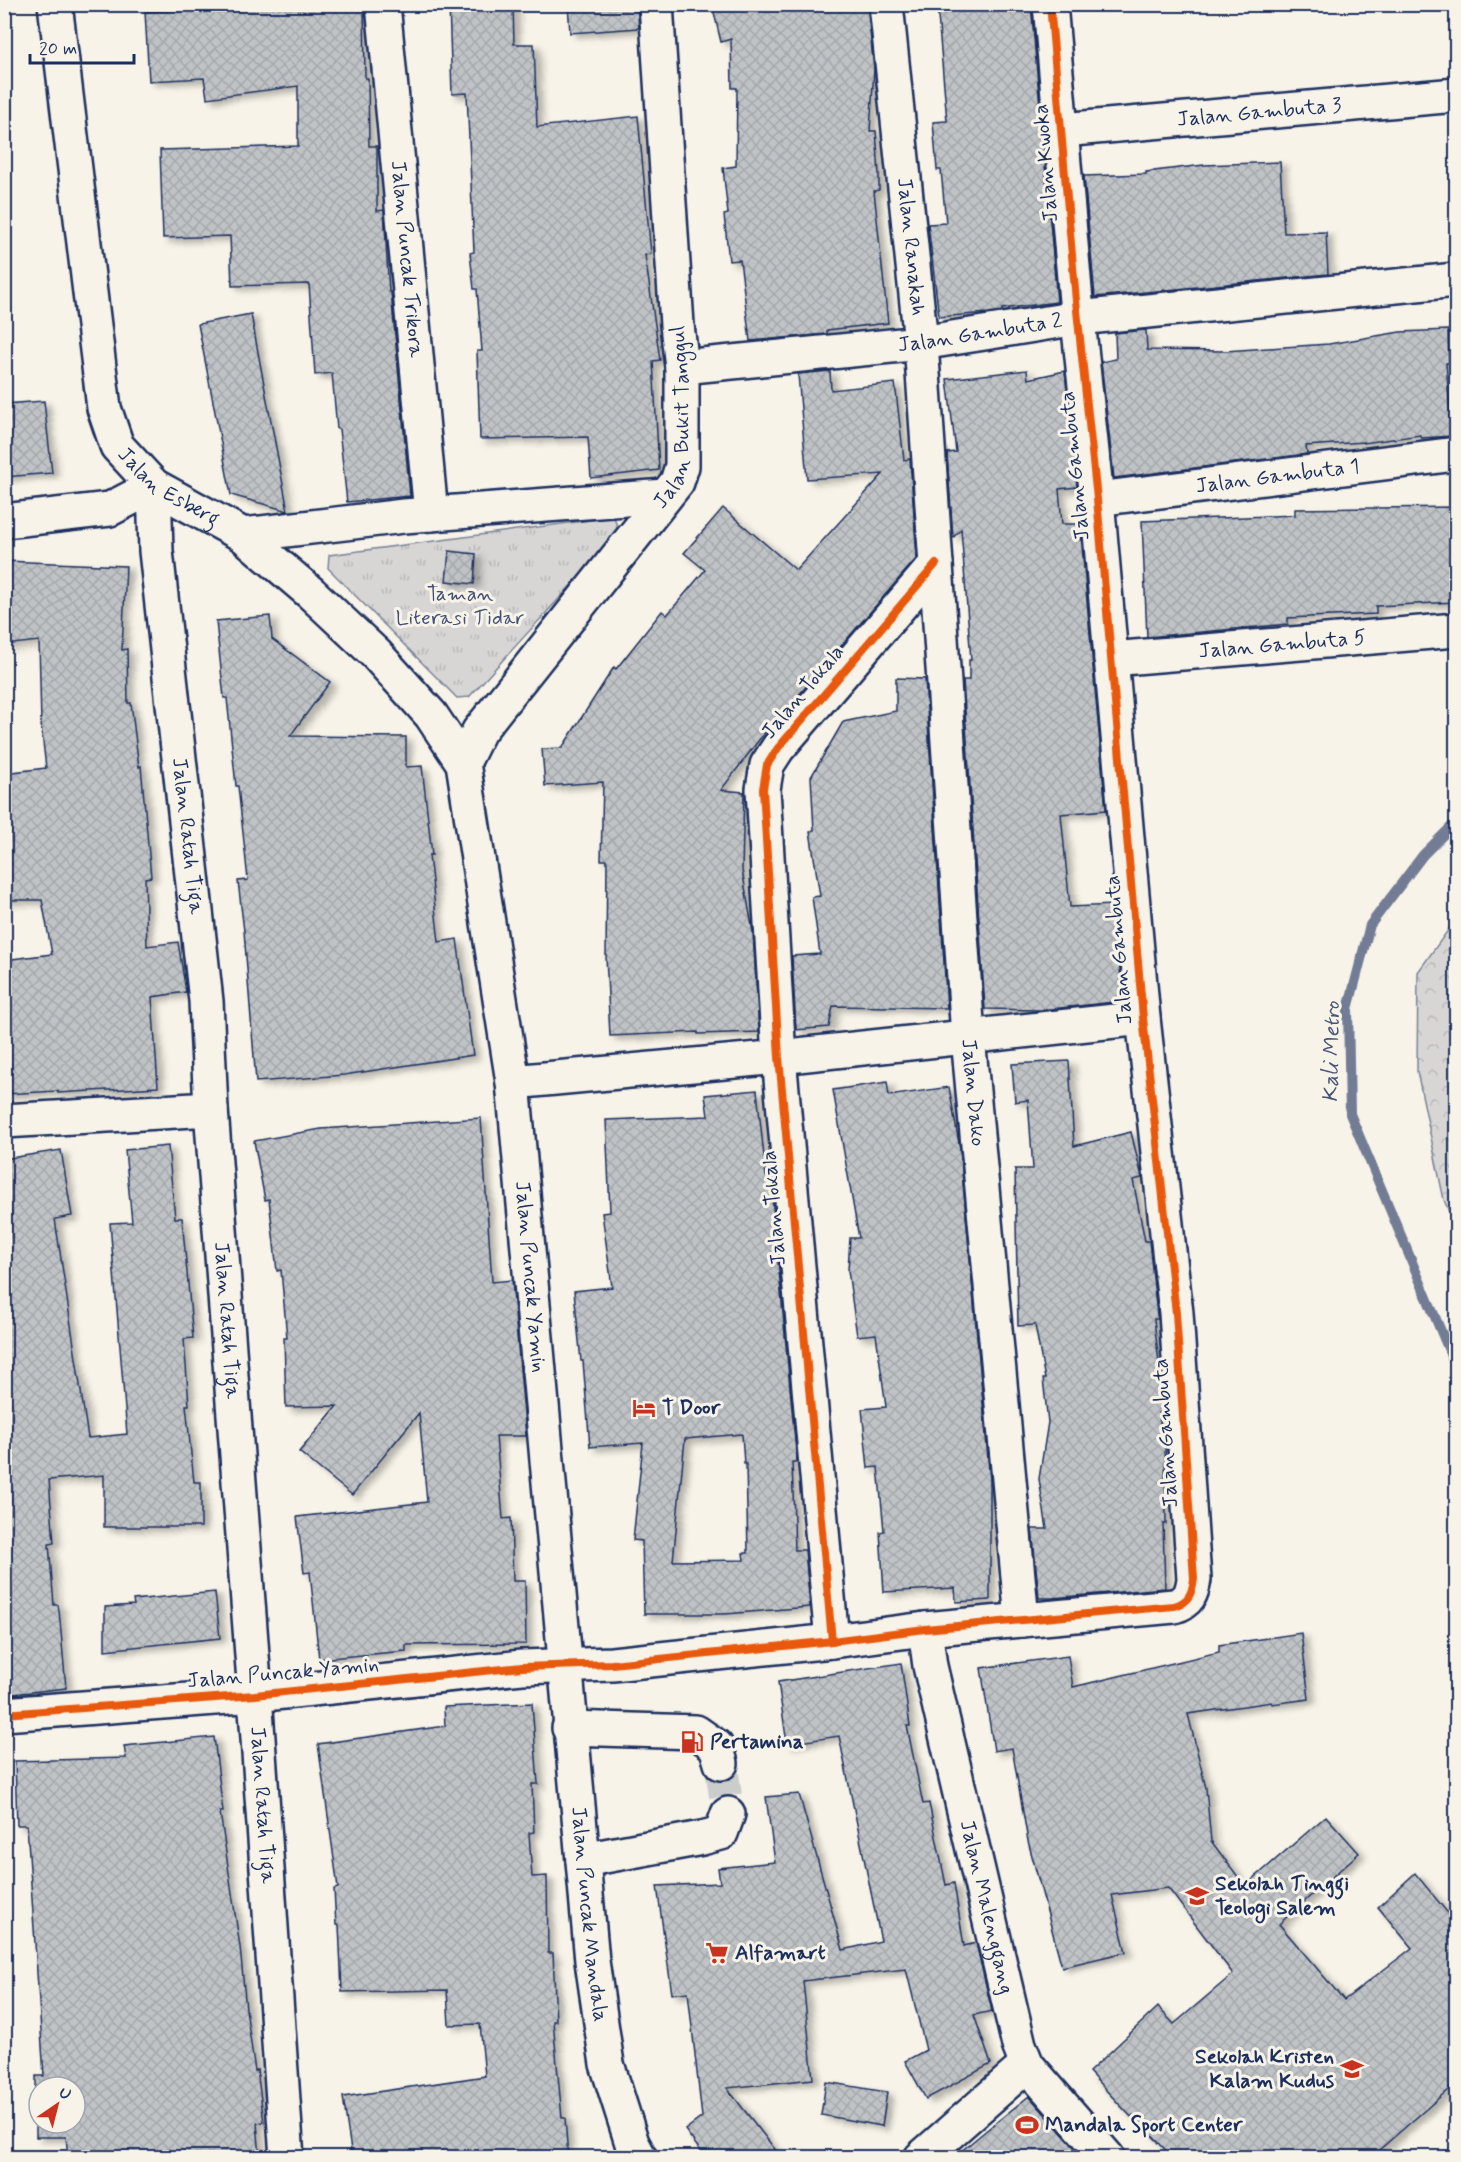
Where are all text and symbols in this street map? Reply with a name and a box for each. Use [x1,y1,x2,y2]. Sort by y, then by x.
scale bar [30,27,134,65]
text: 20 m [39,37,77,61]
street label: Jalan Gambuta 3 [1176,91,1343,134]
street label: Jalan Kwoka [1027,103,1065,223]
street label: Jalan Puncak Trikora [384,159,430,359]
street label: Jalan Ranakah [890,176,932,317]
street label: Jalan Gambuta 2 [897,307,1064,359]
street label: Jalan Bukit Tanggul [647,324,698,515]
street label: Jalan Gambuta [1053,390,1097,542]
street label: Jalan Esberg [111,441,225,535]
street label: Jalan Gambuta 1 [1194,452,1361,501]
park label: Taman Literasi Tidar [396,580,524,632]
street label: Jalan Gambuta 5 [1197,624,1367,666]
street label: Jalan Tokala [755,639,851,745]
street label: Jalan Ratah Tiga [165,756,210,916]
street label: Jalan Gambuta [1099,874,1139,1026]
water label: Kali Metro [1317,1001,1347,1103]
street label: Jalan Dako [954,1037,992,1147]
street label: Jalan Tokala [755,1149,793,1267]
street label: Jalan Puncak Yamin [508,1180,553,1374]
street label: Jalan Ratah Tiga [207,1241,247,1400]
street label: Jalan Gambuta [1147,1357,1185,1509]
place label: T Door [662,1394,721,1422]
hotel icon: T Door [631,1395,657,1421]
street label: Jalan Puncak Yamin [186,1651,380,1695]
street label: Jalan Ratah Tiga [243,1725,282,1885]
place label: Pertamina [710,1728,804,1756]
fuel station icon: Pertamina [679,1729,705,1755]
street label: Jalan Puncak Mandala [564,1805,615,2024]
street label: Jalan Malenggang [953,1817,1021,1997]
place label: Sekolah Tinggi Teologi Salem [1215,1870,1349,1924]
school or university icon: Sekolah Tinggi Teologi Salem [1184,1883,1210,1909]
place label: Alfamart [735,1939,826,1967]
supermarket icon: Alfamart [704,1940,730,1966]
place label: Sekolah Kristen Kalam Kudus [1195,2043,1335,2095]
school or university icon: Sekolah Kristen Kalam Kudus [1339,2056,1365,2082]
north arrow [27,2075,87,2135]
text: U [54,2082,75,2106]
place label: Mandala Sport Center [1045,2111,1244,2139]
sports icon: Mandala Sport Center [1014,2112,1040,2138]

